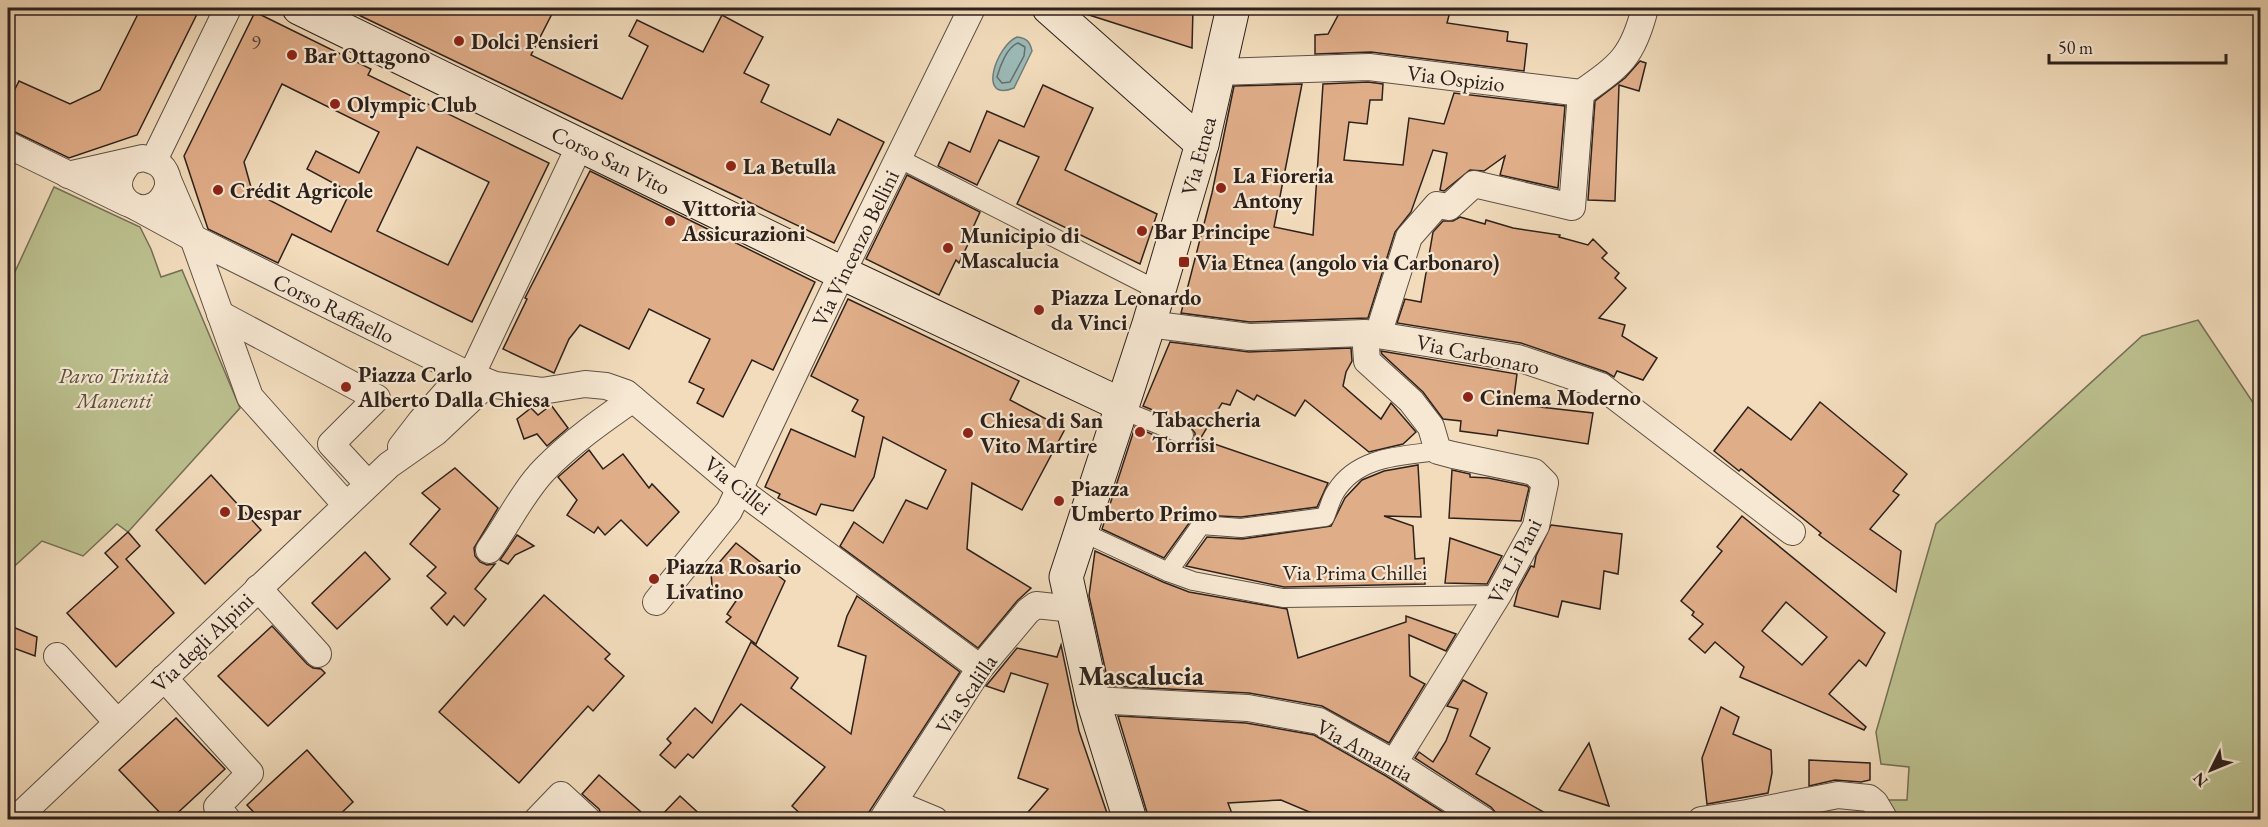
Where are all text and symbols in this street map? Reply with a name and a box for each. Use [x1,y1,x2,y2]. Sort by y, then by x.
place label: Dolci Pensieri [471,27,599,56]
scale bar [2049,27,2226,65]
house number: 9 [251,29,261,55]
marker: Dolci Pensieri [452,34,466,48]
text: 50 m [2058,36,2093,59]
place label: Bar Ottagono [304,41,430,70]
marker: Bar Ottagono [285,48,299,62]
street label: Via Ospizio [1405,58,1507,99]
place label: Olympic Club [347,90,477,119]
marker: Olympic Club [328,97,342,111]
street label: Via Etnea [1174,113,1223,199]
street label: Corso San Vito [547,119,675,202]
place label: La Betulla [743,152,837,181]
marker: La Betulla [724,159,738,173]
place label: La Fioreria Antony [1232,161,1334,215]
street label: Via Vincenzo Bellini [805,165,906,331]
place label: Crédit Agricole [230,176,373,205]
marker: La Fioreria Antony [1214,181,1228,195]
marker: Crédit Agricole [211,183,225,197]
place label: Vittoria Assicurazioni [681,194,806,248]
marker: Vittoria Assicurazioni [663,214,677,228]
place label: Bar Principe [1154,217,1270,246]
place label: Municipio di Mascalucia [960,221,1080,275]
marker: Bar Principe [1135,224,1149,238]
marker: Municipio di Mascalucia [941,241,955,255]
place label: Via Etnea (angolo via Carbonaro) [1196,248,1499,277]
marker: Via Etnea (angolo via Carbonaro) [1177,255,1191,269]
street label: Corso Raffaello [268,267,399,350]
place label: Piazza Leonardo da Vinci [1051,283,1201,337]
marker: Piazza Leonardo da Vinci [1032,303,1046,317]
street label: Via Carbonaro [1413,327,1542,382]
place label: Piazza Carlo Alberto Dalla Chiesa [357,360,550,414]
park label: Parco Trinità Manenti [58,361,170,415]
marker: Piazza Carlo Alberto Dalla Chiesa [339,380,353,394]
place label: Cinema Moderno [1480,383,1641,412]
marker: Cinema Moderno [1461,390,1475,404]
place label: Tabaccheria Torrisi [1152,405,1261,459]
place label: Chiesa di San Vito Martire [980,406,1104,460]
marker: Tabaccheria Torrisi [1133,425,1147,439]
marker: Chiesa di San Vito Martire [961,426,975,440]
street label: Via Cillei [698,449,777,521]
place label: Piazza Umberto Primo [1071,474,1217,528]
marker: Piazza Umberto Primo [1052,494,1066,508]
place label: Despar [237,498,303,527]
marker: Despar [218,505,232,519]
street label: Via Li Pani [1481,513,1548,609]
place label: Piazza Rosario Livatino [666,552,801,606]
street label: Via Prima Chillei [1283,558,1427,587]
marker: Piazza Rosario Livatino [647,572,661,586]
street label: Via degli Alpini [145,586,260,698]
street label: Via Scalilla [929,648,1004,740]
district label: Mascalucia [1078,657,1205,693]
street label: Via Amantia [1311,712,1419,789]
north arrow [2181,740,2241,800]
text: N [2188,768,2212,792]

